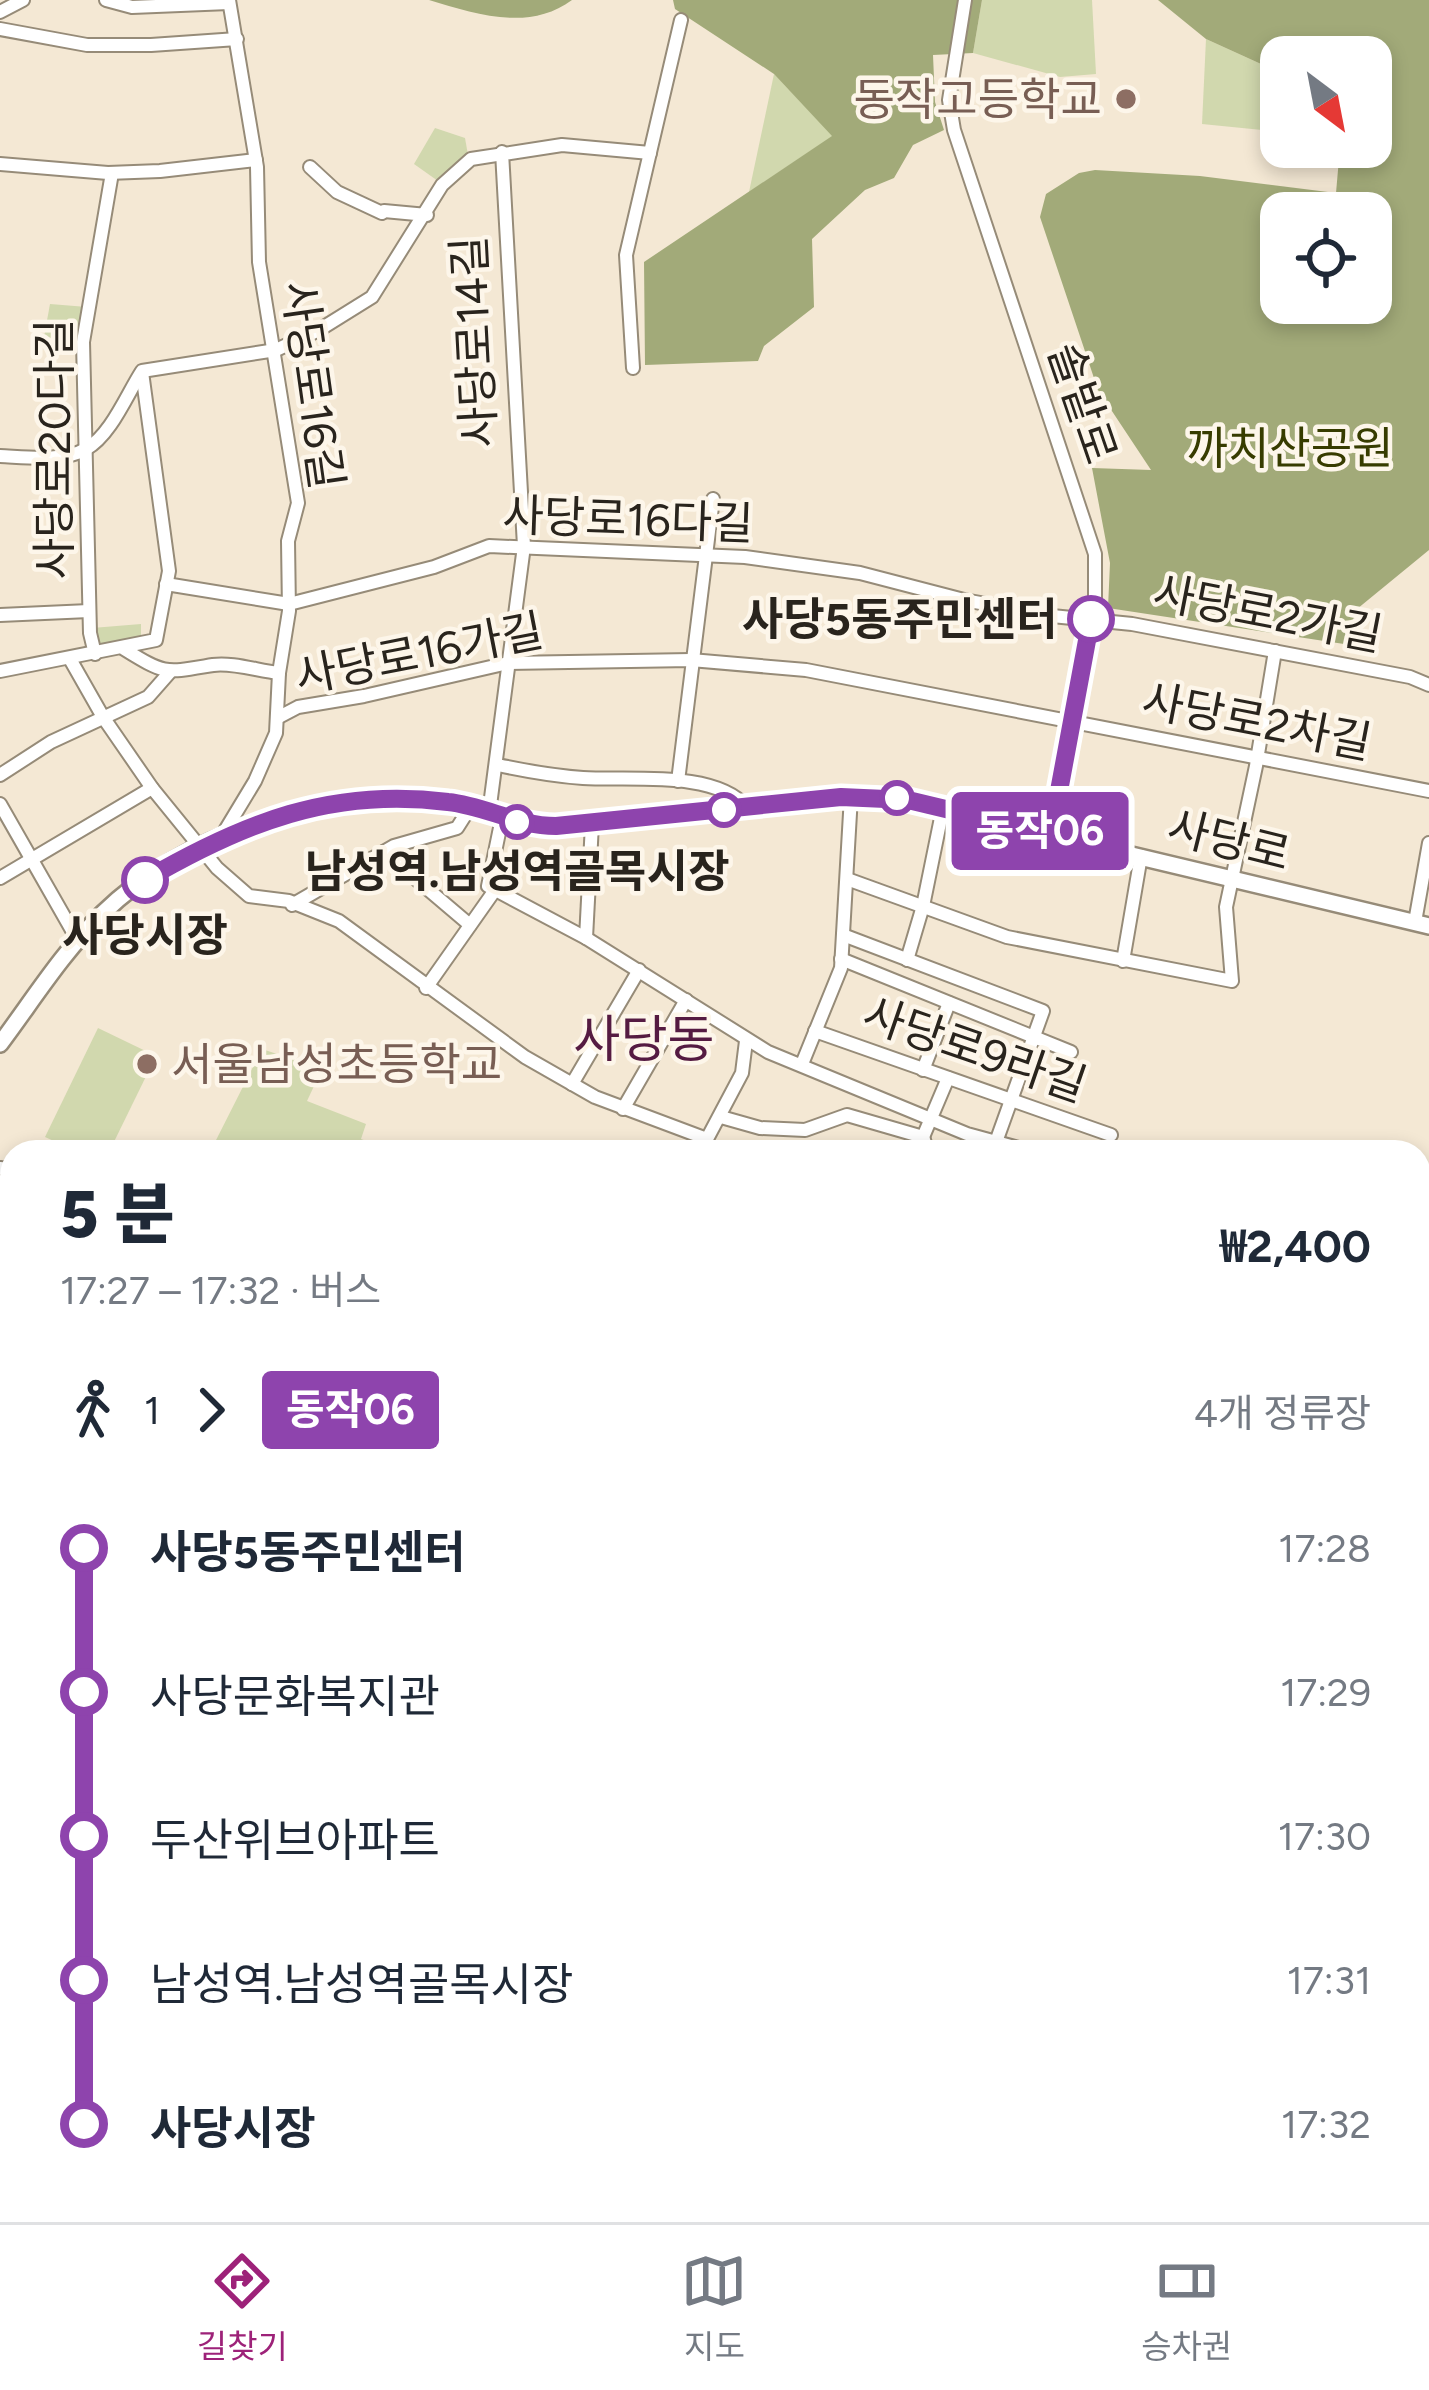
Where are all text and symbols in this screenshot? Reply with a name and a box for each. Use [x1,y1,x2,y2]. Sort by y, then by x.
north arrow [1260,36,1392,168]
map controls [1260,36,1392,324]
place label: 동작고등학교 [854,72,1102,126]
marker: 동작고등학교 [1113,86,1139,112]
button: locate [1260,192,1392,324]
street label: 사당로14길 [441,235,507,449]
street label: 사당로16길 [272,277,354,493]
street label: 사당로20다길 [27,318,81,580]
street label: 솔밭로 [1037,335,1129,471]
park label: 까치산공원 [1186,421,1394,475]
street label: 사당로16다길 [502,488,754,550]
street label: 사당로2가길 [1149,564,1387,662]
place label: 사당5동주민센터 [742,592,1058,646]
marker: 사당5동주민센터 [1069,597,1113,641]
street label: 사당로16가길 [291,603,547,703]
street label: 사당로2차길 [1138,672,1376,770]
unlabelled marker [881,782,913,814]
line badge: 동작06 [956,792,1124,870]
unlabelled marker [708,794,740,826]
street label: 사당로 [1162,799,1296,881]
text: 동작06 [976,805,1104,856]
marker: 남성역.남성역골목시장 [501,806,533,838]
place label: 남성역.남성역골목시장 [304,844,730,898]
marker: 사당시장 [123,858,167,902]
place label: 사당시장 [62,908,228,962]
street label: 사당로9라길 [856,986,1094,1112]
district label: 사당동 [574,1009,714,1070]
place label: 서울남성초등학교 [171,1037,502,1091]
marker: 서울남성초등학교 [134,1051,160,1077]
text: 5 분 [60,1174,175,1254]
text: ₩2,400 [1220,1219,1371,1273]
text: 17:27 – 17:32 · 버스 [60,1267,381,1314]
icon: walk [60,1377,126,1443]
icon: forward [178,1377,244,1443]
text: 동작06 [286,1384,415,1435]
text: 1 [144,1387,160,1434]
text: 4개 정류장 [1194,1390,1371,1437]
text: 사당5동주민센터 [150,1525,466,1579]
text: 17:28 [1278,1525,1371,1572]
text: 사당문화복지관 [150,1669,440,1723]
text: 17:29 [1280,1669,1371,1716]
text: 두산위브아파트 [150,1813,440,1867]
text: 17:30 [1278,1813,1371,1860]
text: 남성역.남성역골목시장 [150,1957,573,2011]
text: 17:31 [1287,1957,1371,2004]
text: 사당시장 [150,2101,316,2155]
text: 17:32 [1281,2101,1371,2148]
tab: 길찾기 [197,2248,288,2368]
tab: 지도 [681,2248,747,2368]
tab: 승차권 [1141,2248,1232,2368]

